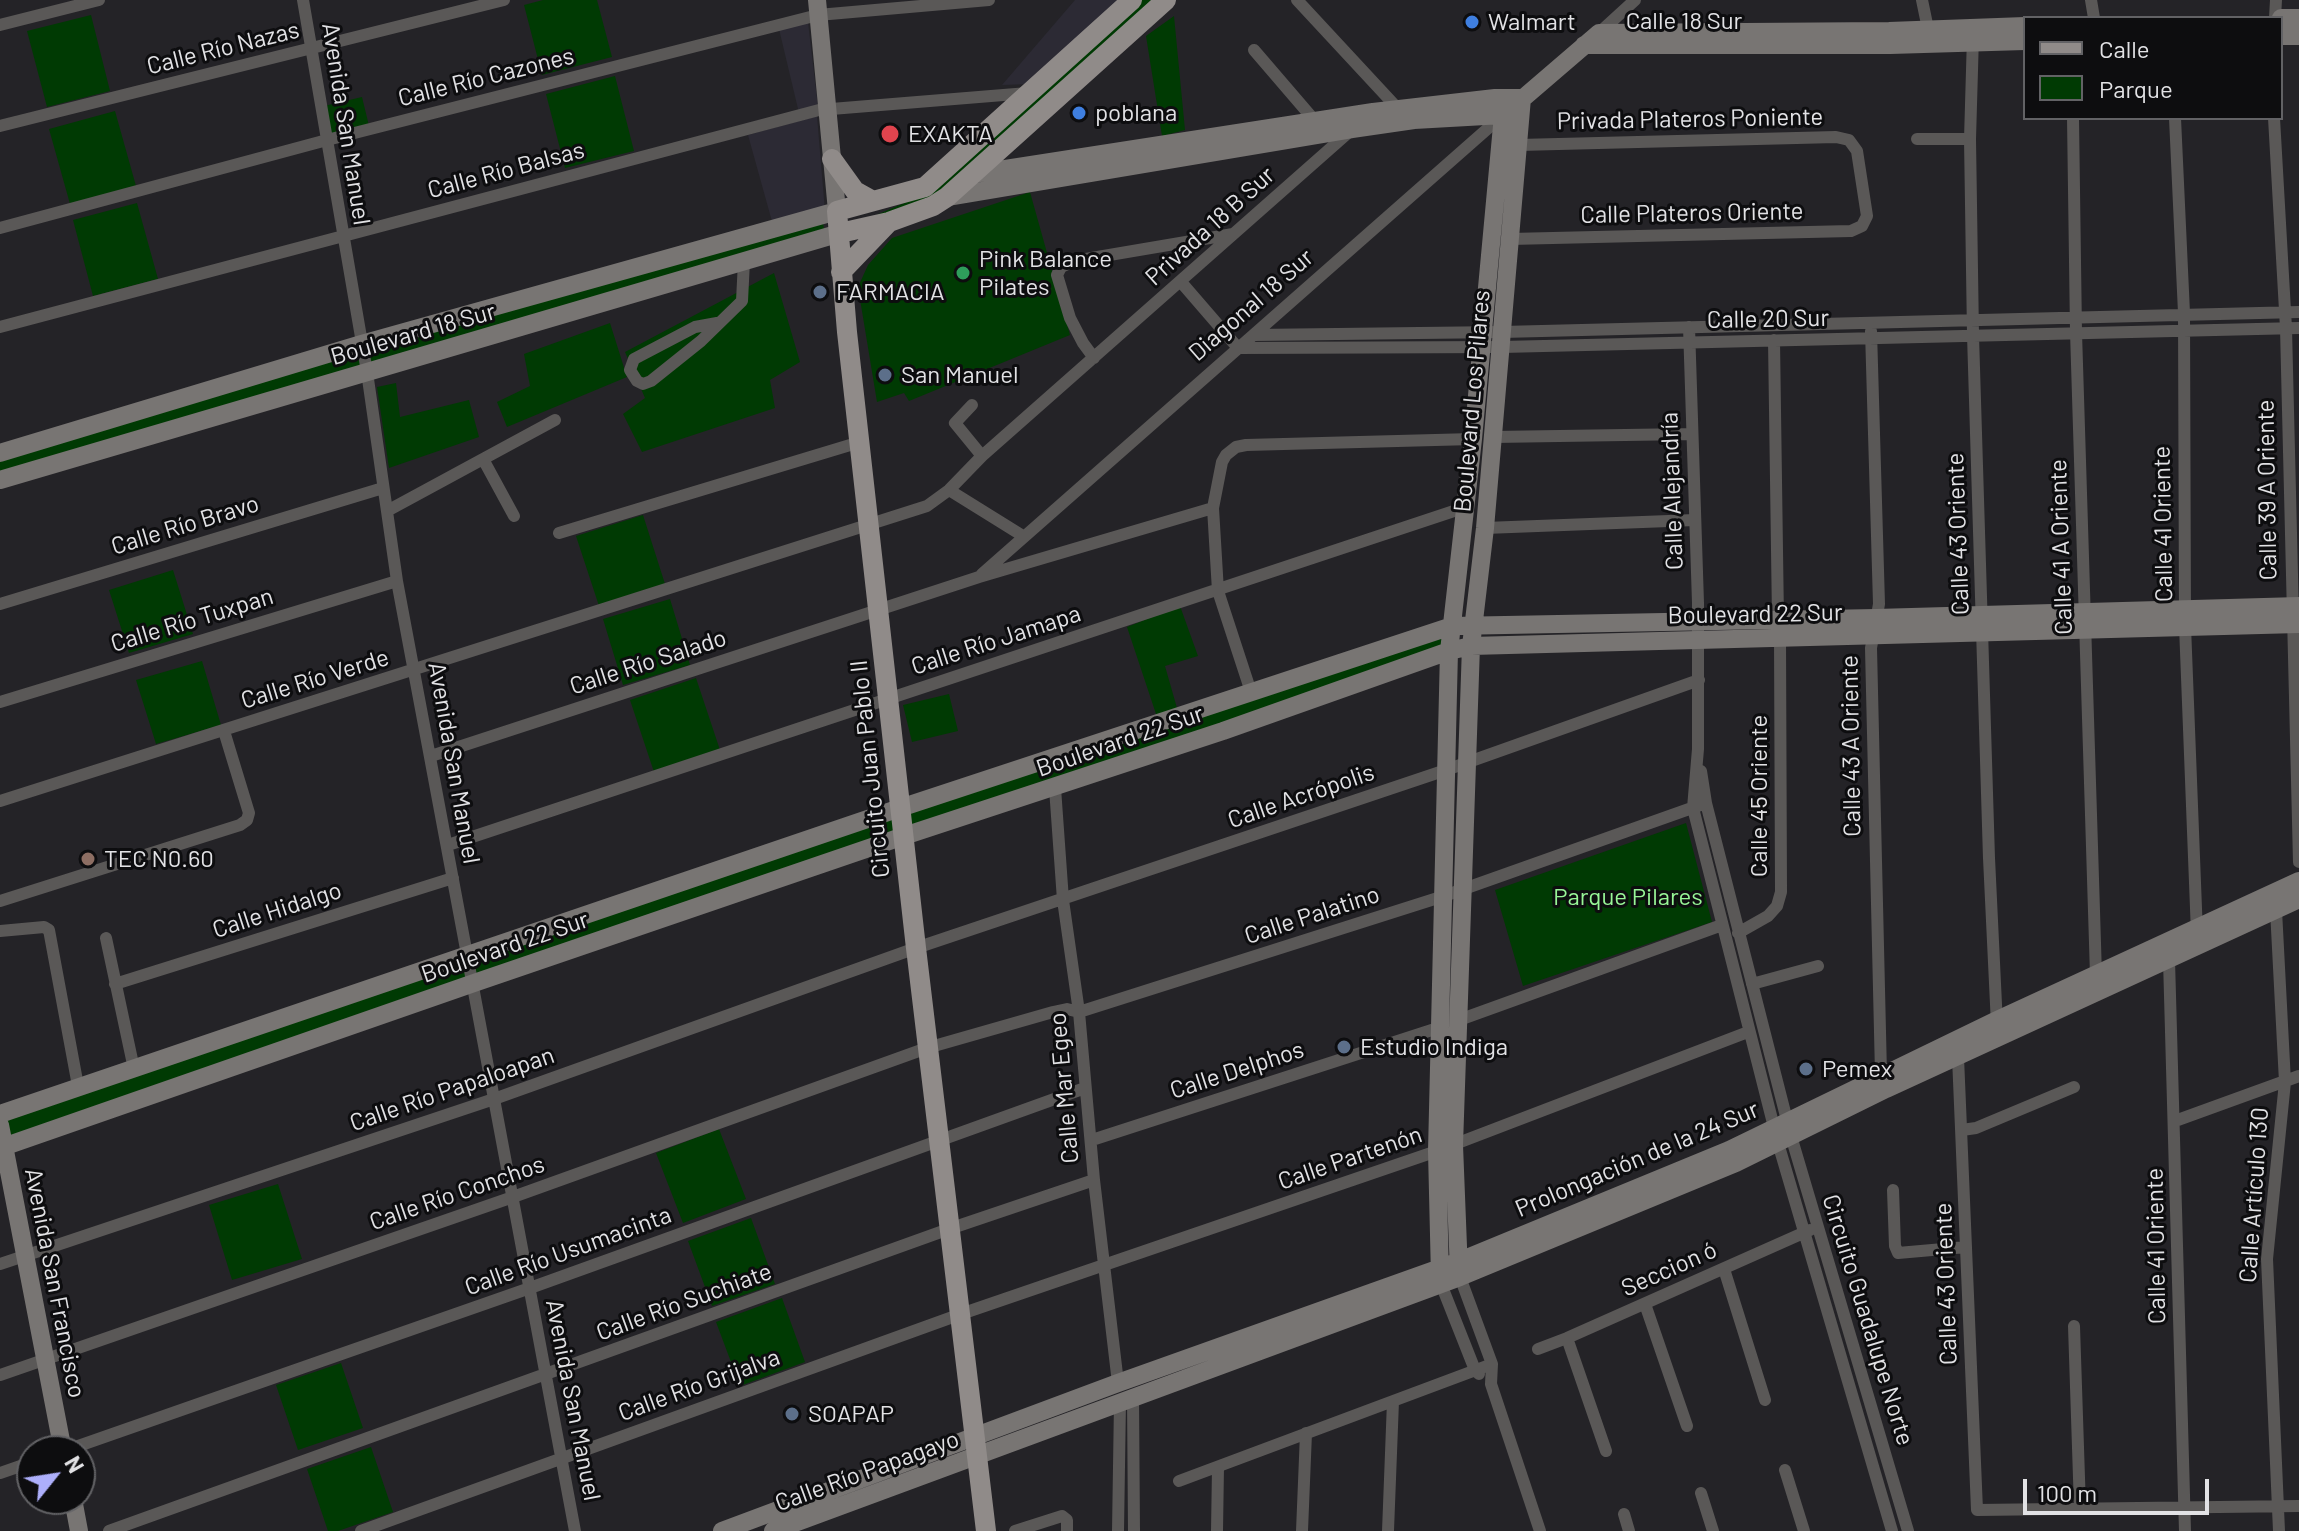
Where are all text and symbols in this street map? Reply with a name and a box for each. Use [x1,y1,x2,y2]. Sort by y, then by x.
street label: Calle 18 Sur [1626,7,1742,35]
place label: Walmart [1488,8,1576,36]
marker: Walmart [1463,13,1481,31]
street label: Calle Río Nazas [144,15,302,81]
legend [2023,16,2283,120]
street label: Avenida San Manuel [316,21,376,227]
text: Calle [2099,34,2150,63]
street label: Calle Río Cazones [395,41,577,113]
text: Parque [2099,74,2173,103]
place label: poblana [1095,99,1177,127]
street label: Privada Plateros Poniente [1556,102,1824,136]
marker: poblana [1070,104,1088,122]
place label: EXAKTA [908,120,993,148]
marker: EXAKTA [879,123,901,145]
street label: Calle Río Balsas [425,135,587,205]
street label: Privada 18 B Sur [1140,160,1280,292]
street label: Calle Plateros Oriente [1580,197,1804,229]
street label: Diagonal 18 Sur [1183,243,1319,367]
place label: Pink Balance Pilates [979,245,1112,301]
marker: Pink Balance Pilates [954,264,972,282]
place label: FARMACIA [836,278,944,306]
marker: FARMACIA [811,283,829,301]
street label: Boulevard Los Pilares [1448,289,1496,513]
street label: Boulevard 18 Sur [327,297,499,371]
street label: Calle 20 Sur [1707,304,1829,334]
place label: San Manuel [901,361,1019,389]
marker: San Manuel [876,366,894,384]
street label: Calle 39 A Oriente [2251,399,2283,581]
street label: Calle Alejandría [1655,411,1689,571]
street label: Calle 41 Oriente [2147,446,2179,602]
street label: Calle 43 Oriente [1941,452,1975,616]
street label: Calle 41 A Oriente [2044,459,2078,635]
street label: Calle Río Bravo [108,489,262,561]
street label: Calle Río Tuxpan [107,582,277,658]
street label: Boulevard 22 Sur [1667,598,1843,630]
street label: Calle Río Jamapa [908,599,1084,681]
street label: Calle Río Salado [566,623,730,701]
street label: Calle Río Verde [238,643,392,715]
street label: Calle 43 A Oriente [1835,655,1867,837]
street label: Circuito Juan Pablo II [844,659,896,879]
street label: Avenida San Manuel [422,660,486,866]
street label: Boulevard 22 Sur [1033,699,1207,783]
street label: Calle 45 Oriente [1745,715,1773,877]
street label: Calle Acrópolis [1224,758,1378,834]
place label: TEC N0.60 [104,845,214,873]
marker: TEC N0.60 [79,850,97,868]
street label: Calle Hidalgo [209,876,345,944]
street label: Calle Palatino [1241,880,1383,950]
park label: Parque Pilares [1553,883,1703,911]
street label: Boulevard 22 Sur [418,905,592,989]
street label: Calle Mar Egeo [1043,1011,1085,1165]
place label: Estudio Indiga [1360,1033,1508,1061]
street label: Calle Delphos [1166,1035,1308,1105]
marker: Estudio Indiga [1335,1038,1353,1056]
street label: Calle Río Papaloapan [346,1041,558,1137]
place label: Pemex [1822,1055,1892,1083]
marker: Pemex [1797,1060,1815,1078]
street label: Prolongación de la 24 Sur [1511,1095,1763,1223]
street label: Calle Artículo 130 [2234,1106,2274,1284]
street label: Calle Partenón [1274,1120,1426,1196]
street label: Calle Río Conchos [366,1150,548,1236]
street label: Avenida San Francisco [19,1166,91,1400]
street label: Calle 41 Oriente [2140,1168,2172,1324]
street label: Circuito Guadalupe Norte [1816,1191,1920,1449]
street label: Calle Río Usumacinta [461,1200,675,1302]
street label: Calle 43 Oriente [1929,1202,1963,1366]
street label: Seccion ó [1617,1235,1721,1303]
street label: Calle Río Suchiate [592,1257,776,1347]
street label: Avenida San Manuel [539,1297,607,1503]
street label: Calle Río Grijalva [614,1342,784,1428]
place label: SOAPAP [808,1400,894,1428]
marker: SOAPAP [783,1405,801,1423]
street label: Calle Río Papagayo [771,1424,963,1518]
north arrow [16,1435,96,1515]
text: N [60,1451,90,1477]
scale bar [2027,1463,2213,1513]
text: 100 m [2037,1478,2097,1507]

